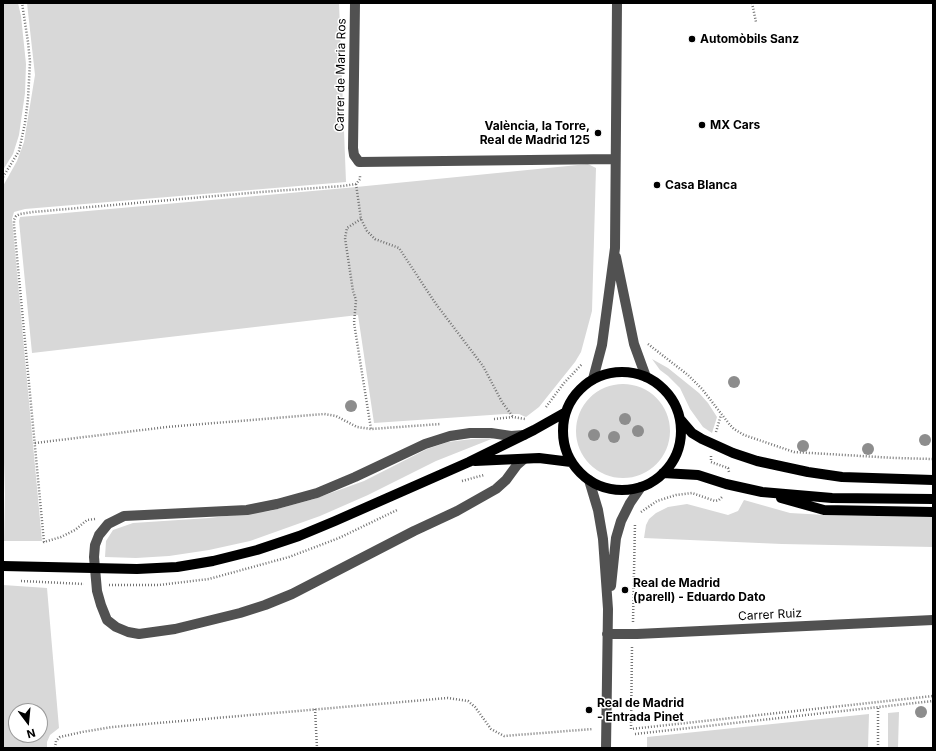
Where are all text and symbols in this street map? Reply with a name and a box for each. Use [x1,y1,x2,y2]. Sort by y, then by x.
street label: Carrer de Maria Ros [333,18,349,132]
place label: Automòbils Sanz [700,32,799,46]
marker: Automòbils Sanz [687,34,697,44]
place label: MX Cars [710,118,760,132]
place label: València, la Torre, Real de Madrid 125 [480,119,590,147]
marker: MX Cars [697,120,707,130]
marker: València, la Torre, Real de Madrid 125 [593,128,603,138]
place label: Casa Blanca [665,178,737,192]
marker: Casa Blanca [652,180,662,190]
place label: Real de Madrid (parell) - Eduardo Dato [633,576,766,604]
marker: Real de Madrid (parell) - Eduardo Dato [620,585,630,595]
street label: Carrer Ruiz [738,606,802,624]
place label: Real de Madrid - Entrada Pinet [597,696,684,724]
north arrow [8,703,48,743]
marker: Real de Madrid - Entrada Pinet [584,705,594,715]
text: N [25,726,37,741]

